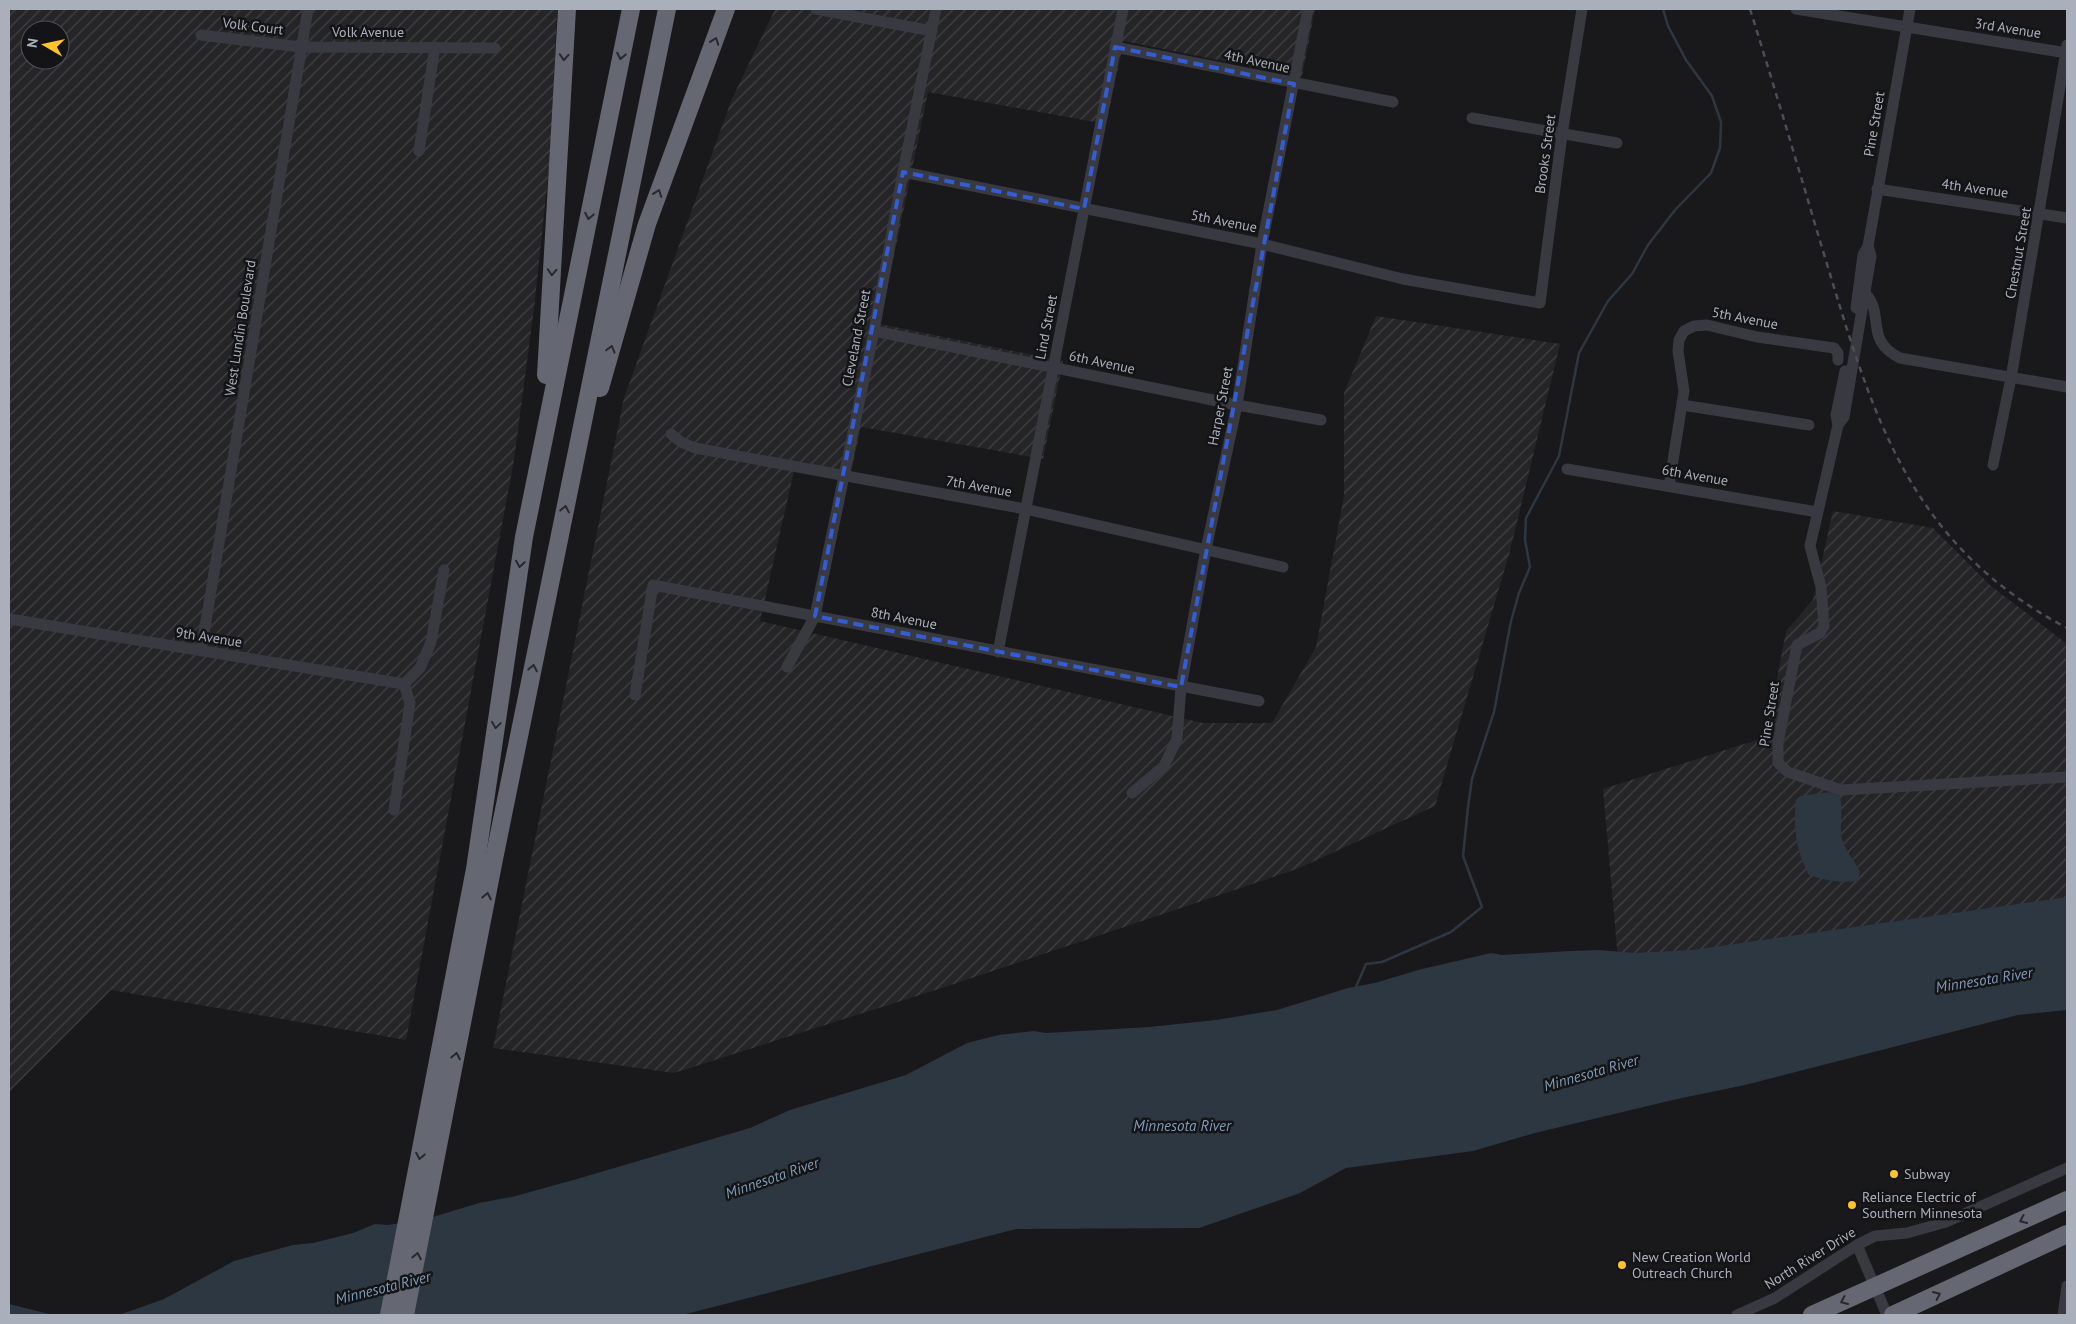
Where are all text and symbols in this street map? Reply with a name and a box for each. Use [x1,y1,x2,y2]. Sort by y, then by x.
street label: Volk Court [221,13,285,39]
street label: 3rd Avenue [1974,14,2042,42]
north arrow [20,20,70,70]
street label: Volk Avenue [331,23,404,41]
text: N [23,37,42,49]
one-way arrow [709,37,719,45]
street label: 4th Avenue [1222,45,1292,77]
one-way arrow [616,52,627,61]
one-way arrow [559,54,570,62]
street label: Pine Street [1859,90,1889,158]
street label: Brooks Street [1531,113,1560,195]
street label: 4th Avenue [1941,174,2009,202]
one-way arrow [652,189,662,198]
street label: Chestnut Street [2001,205,2035,300]
street label: 5th Avenue [1189,206,1259,236]
one-way arrow [584,211,595,220]
street label: West Lundin Boulevard [220,259,260,397]
one-way arrow [547,268,558,276]
street label: Cleveland Street [838,288,874,388]
street label: Lind Street [1031,293,1061,361]
street label: 5th Avenue [1710,303,1780,333]
one-way arrow [606,345,616,353]
street label: 6th Avenue [1067,346,1137,378]
street label: Harper Street [1204,365,1237,447]
street label: 6th Avenue [1660,460,1730,490]
street label: 7th Avenue [945,471,1013,501]
one-way arrow [559,504,569,513]
one-way arrow [515,560,525,568]
street label: 8th Avenue [869,603,939,633]
street label: 9th Avenue [174,623,244,651]
one-way arrow [527,664,538,673]
street label: Pine Street [1755,680,1783,748]
one-way arrow [491,721,502,729]
one-way arrow [481,892,492,900]
water label: Minnesota River [1934,962,2035,997]
water label: Minnesota River [1541,1050,1641,1095]
one-way arrow [451,1051,461,1060]
water label: Minnesota River [1133,1116,1232,1135]
one-way arrow [416,1152,426,1161]
water label: Minnesota River [723,1152,822,1202]
place label: Subway [1904,1165,1951,1183]
marker: Subway [1888,1168,1900,1180]
place label: Reliance Electric of Southern Minnesota [1862,1188,1983,1222]
marker: Reliance Electric of Southern Minnesota [1846,1199,1858,1211]
one-way arrow [2019,1213,2028,1224]
street label: North River Drive [1761,1223,1859,1293]
place label: New Creation World Outreach Church [1632,1248,1751,1282]
one-way arrow [411,1251,421,1260]
marker: New Creation World Outreach Church [1616,1259,1628,1271]
water label: Minnesota River [333,1266,434,1309]
one-way arrow [1932,1290,1941,1301]
one-way arrow [1840,1295,1849,1305]

